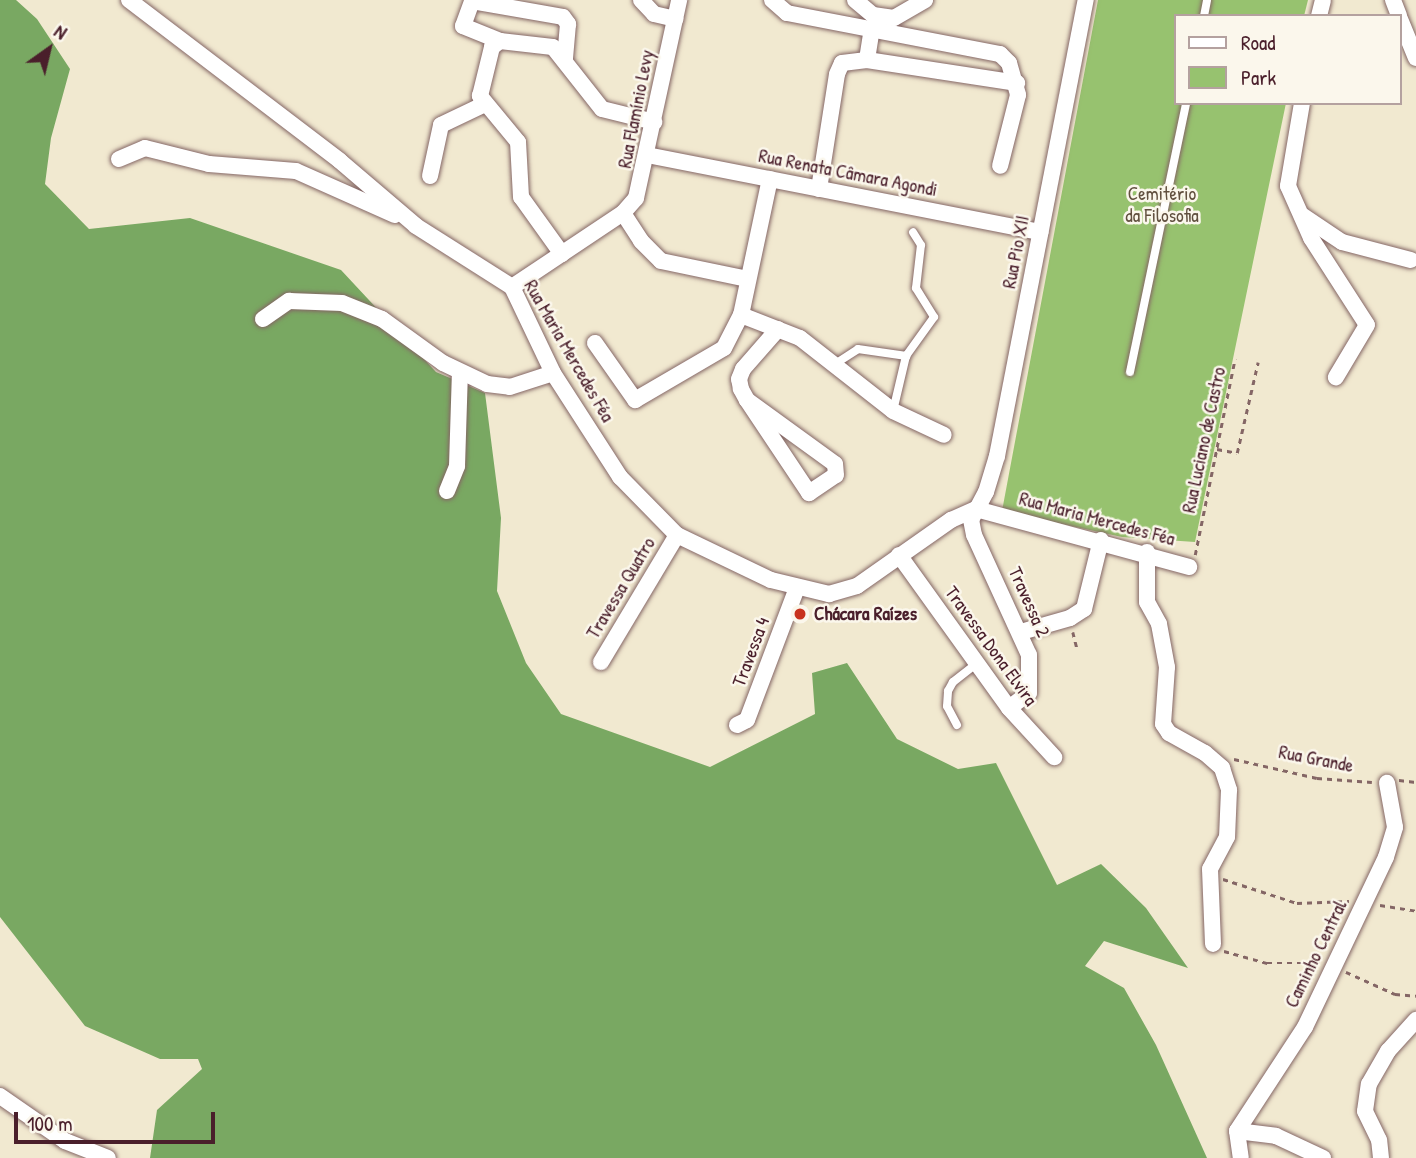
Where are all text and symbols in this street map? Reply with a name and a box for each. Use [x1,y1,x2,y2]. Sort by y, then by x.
north arrow [14,14,84,84]
legend [1174,14,1402,105]
text: N [49,18,72,45]
text: Road [1241,28,1275,57]
street label: Rua Flamínio Levy [613,48,659,170]
text: Park [1241,63,1276,92]
street label: Rua Renata Câmara Agondi [757,144,939,202]
park label: Cemitério da Filosofia [1125,183,1199,227]
street label: Rua Pio XII [998,214,1034,290]
street label: Rua Maria Mercedes Féa [519,276,619,426]
street label: Rua Luciano de Castro [1177,365,1231,515]
street label: Rua Maria Mercedes Féa [1017,487,1177,551]
street label: Travessa Quatro [582,533,660,643]
street label: Travessa 2 [1004,563,1054,641]
street label: Travessa Dona Elvira [940,582,1042,710]
place label: Chácara Raízes [814,603,917,625]
marker: Chácara Raízes [792,606,808,622]
street label: Travessa 4 [727,614,775,690]
street label: Rua Grande [1277,741,1355,777]
street label: Caminho Central [1280,897,1352,1011]
scale bar [18,1098,219,1142]
text: 100 m [27,1109,73,1138]

